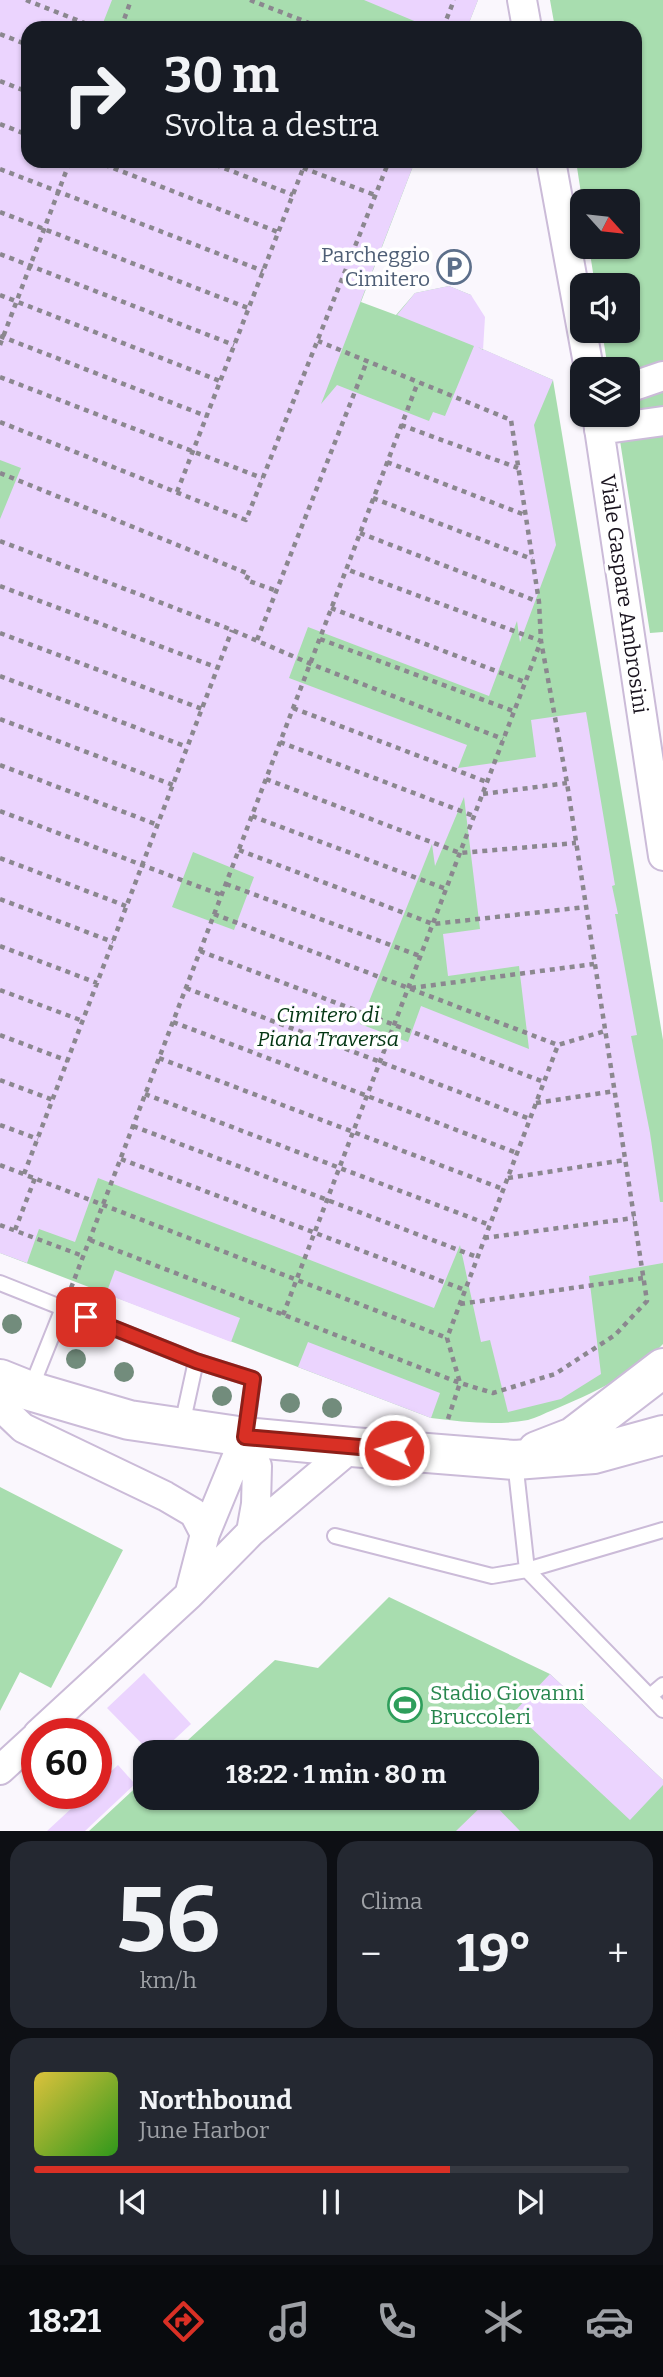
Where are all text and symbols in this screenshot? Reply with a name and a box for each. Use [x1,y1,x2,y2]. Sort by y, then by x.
text: 30 m [164,46,279,105]
icon: right [49,49,140,140]
text: Svolta a destra [164,106,379,144]
north arrow [570,189,640,259]
map controls [570,189,640,427]
place label: Parcheggio Cimitero [321,242,430,292]
parking icon: Parcheggio Cimitero [435,248,473,286]
button: sound [570,273,640,343]
button: layers [570,357,640,427]
street label: Viale Gaspare Ambrosini [594,473,654,715]
park label: Cimitero di Piana Traversa [257,1002,399,1052]
pin [56,1287,116,1347]
icon: arrive [67,1298,105,1336]
position arrow [357,1413,431,1487]
place label: Stadio Giovanni Bruccoleri [430,1680,585,1730]
sports icon: Stadio Giovanni Bruccoleri [386,1686,424,1724]
speed limit sign: 60 [21,1718,112,1809]
text: 18:22 · 1 min · 80 m [226,1759,446,1790]
text: 56 [116,1866,220,1975]
text: Clima [361,1887,423,1915]
text: 19° [457,1922,532,1985]
text: − [361,1931,381,1977]
text: + [607,1931,629,1977]
text: km/h [140,1966,197,1994]
text: Northbound [139,2085,292,2116]
text: June Harbor [139,2116,269,2144]
icon: previous [114,2183,152,2221]
icon: pause [312,2183,350,2221]
icon: next [511,2183,549,2221]
icon: directions [159,2297,208,2346]
icon: music [265,2297,314,2346]
icon: phone [372,2297,421,2346]
icon: climate [479,2297,528,2346]
icon: car [585,2297,634,2346]
text: 18:21 [29,2302,101,2340]

